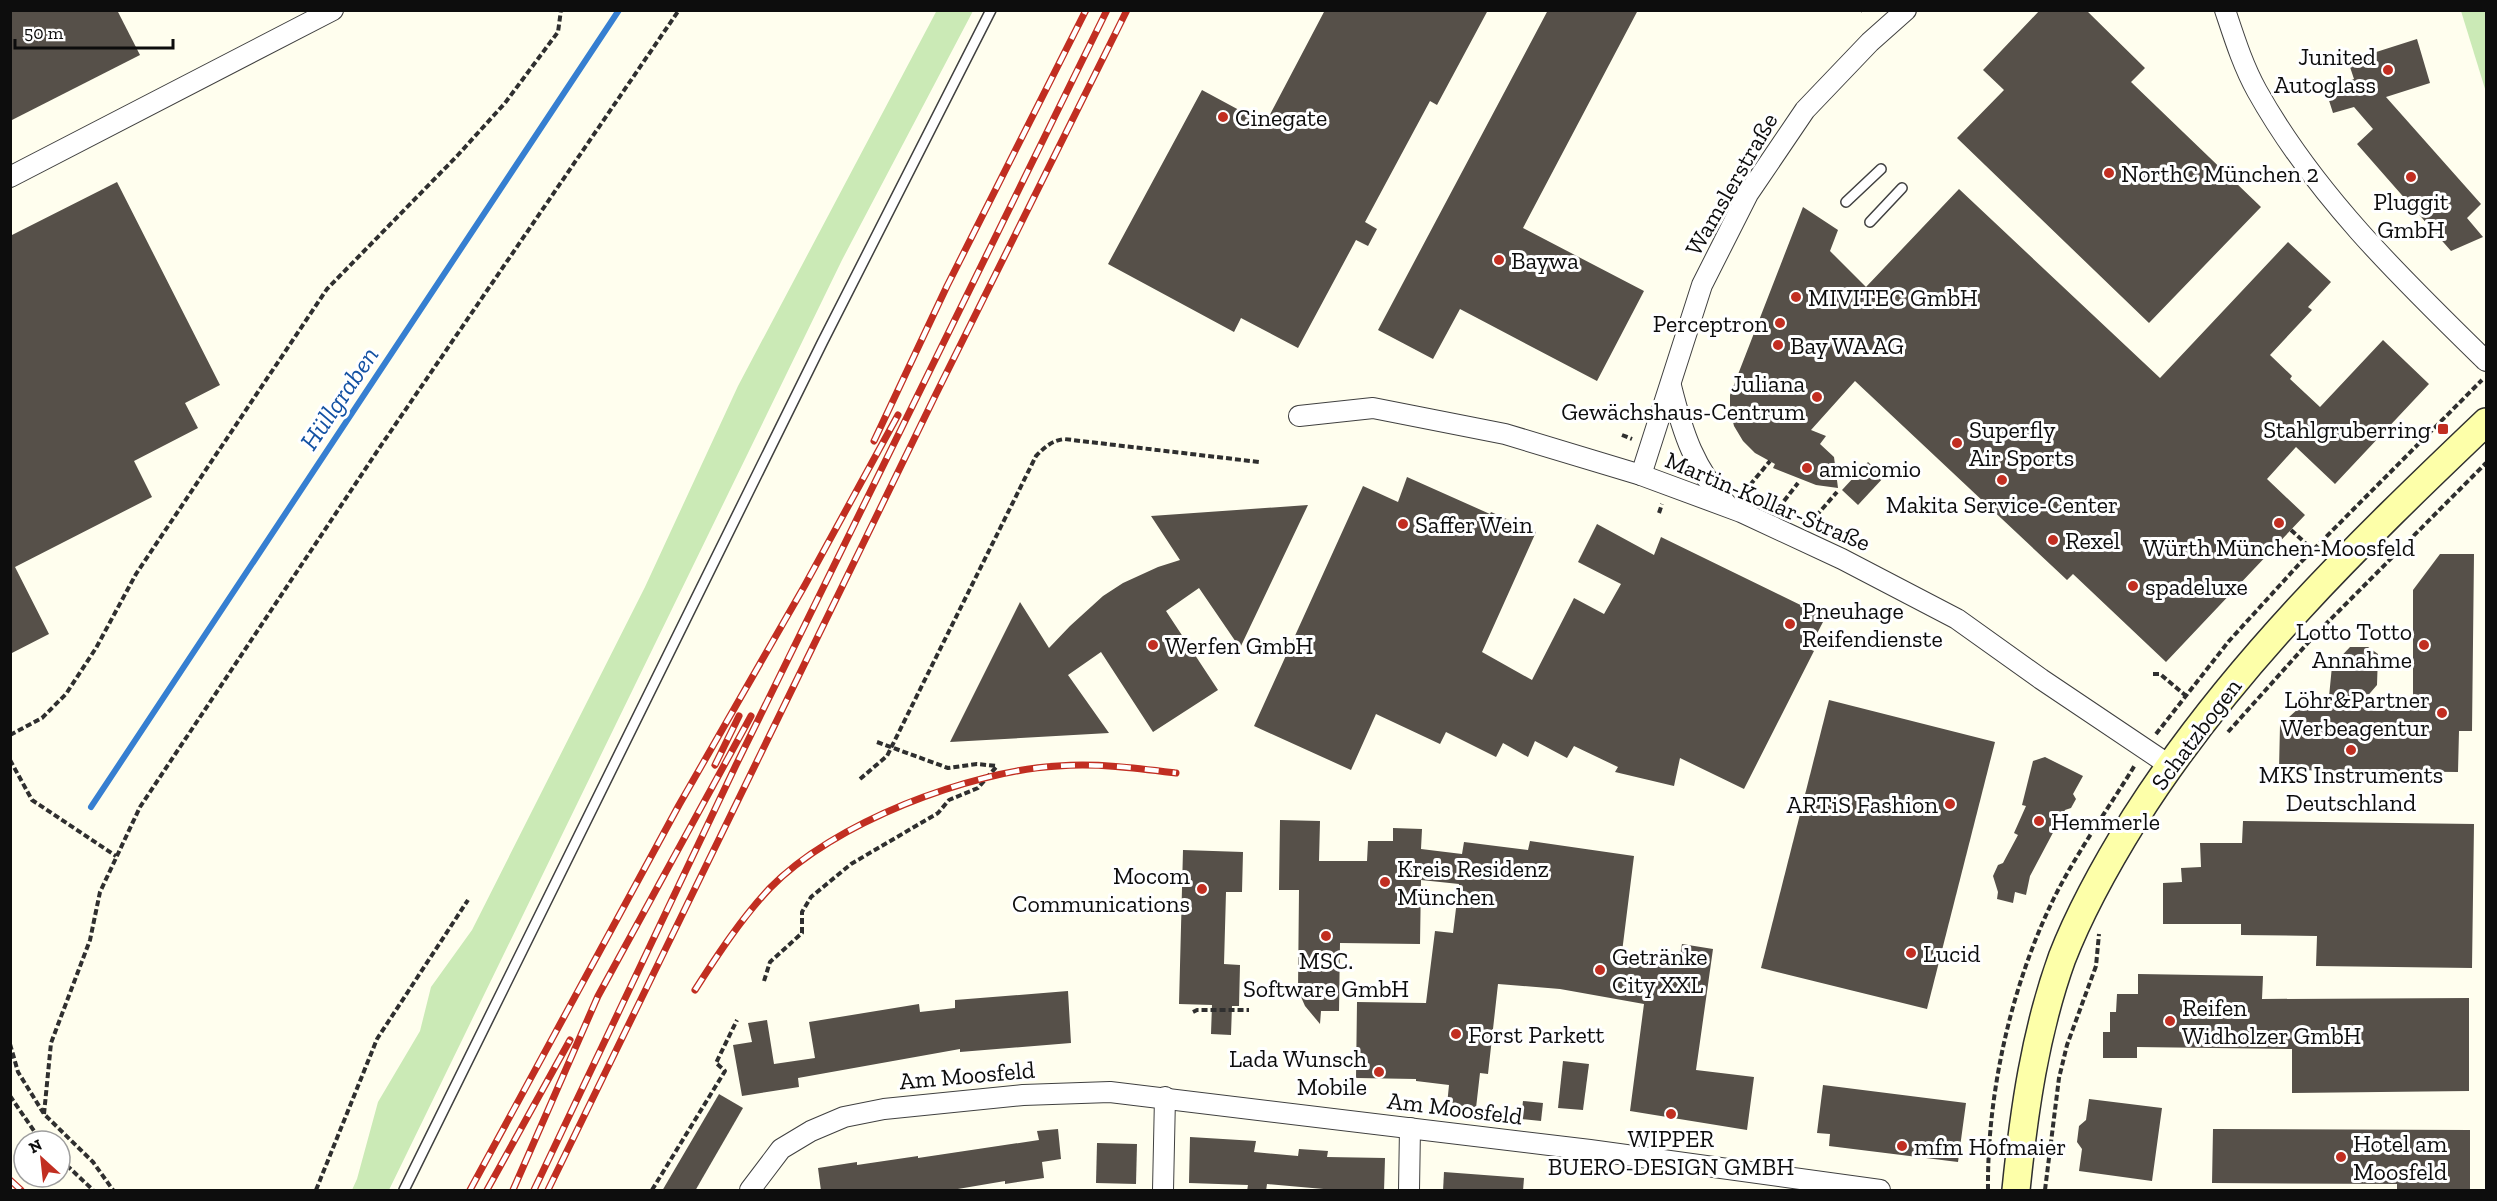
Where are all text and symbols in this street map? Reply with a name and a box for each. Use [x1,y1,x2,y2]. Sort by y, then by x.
scale bar [15,12,172,50]
text: 50 m [24,22,64,44]
place label: Junited Autoglass [2274,42,2376,99]
marker: Junited Autoglass [2381,63,2395,77]
place label: Cinegate [1235,103,1327,132]
street label: Wamslerstraße [1678,107,1784,261]
marker: Cinegate [1216,110,1230,124]
place label: NorthC München 2 [2121,159,2319,188]
marker: NorthC München 2 [2102,166,2116,180]
marker: Pluggit GmbH [2404,170,2418,184]
place label: Pluggit GmbH [2373,187,2449,244]
place label: Baywa [1511,246,1579,275]
marker: Baywa [1492,253,1506,267]
place label: MIVITEC GmbH [1808,283,1978,312]
marker: MIVITEC GmbH [1789,290,1803,304]
place label: Perceptron [1653,309,1768,338]
marker: Perceptron [1773,316,1787,330]
place label: Bay WA AG [1790,331,1904,360]
marker: Bay WA AG [1771,338,1785,352]
water label: Hüllgraben [293,340,385,456]
place label: Juliana Gewächshaus-Centrum [1561,369,1805,426]
marker: Juliana Gewächshaus-Centrum [1810,390,1824,404]
place label: Superfly Air Sports [1969,415,2074,472]
place label: Stahlgruberring [2263,415,2431,444]
marker: Stahlgruberring [2436,422,2450,436]
marker: Superfly Air Sports [1950,436,1964,450]
street label: Martin-Kollar-Straße [1661,445,1875,557]
place label: amicomio [1819,454,1921,483]
marker: amicomio [1800,461,1814,475]
marker: Makita Service-Center [1995,473,2009,487]
place label: Makita Service-Center [1886,490,2118,519]
place label: Saffer Wein [1415,510,1533,539]
marker: Würth München-Moosfeld [2272,516,2286,530]
marker: Saffer Wein [1396,517,1410,531]
place label: Rexel [2065,526,2120,555]
marker: Rexel [2046,533,2060,547]
place label: Würth München-Moosfeld [2143,533,2415,562]
place label: spadeluxe [2145,572,2248,601]
marker: spadeluxe [2126,579,2140,593]
place label: Pneuhage Reifendienste [1802,596,1943,653]
marker: Pneuhage Reifendienste [1783,617,1797,631]
place label: Lotto Totto Annahme [2296,617,2412,674]
place label: Werfen GmbH [1165,631,1313,660]
marker: Werfen GmbH [1146,638,1160,652]
marker: Lotto Totto Annahme [2417,638,2431,652]
street label: Schatzbogen [2145,672,2248,796]
place label: Löhr&Partner Werbeagentur [2281,685,2430,742]
marker: Löhr&Partner Werbeagentur [2435,706,2449,720]
marker: MKS Instruments Deutschland [2344,743,2358,757]
place label: MKS Instruments Deutschland [2259,760,2443,817]
place label: ARTiS Fashion [1787,790,1938,819]
marker: ARTiS Fashion [1943,797,1957,811]
place label: Hemmerle [2051,807,2160,836]
marker: Hemmerle [2032,814,2046,828]
place label: Kreis Residenz München [1397,854,1549,911]
place label: Mocom Communications [1012,861,1190,918]
marker: Kreis Residenz München [1378,875,1392,889]
marker: Mocom Communications [1195,882,1209,896]
marker: MSC. Software GmbH [1319,929,1333,943]
place label: Lucid [1923,939,1980,968]
place label: Getränke City XXL [1612,942,1708,999]
place label: MSC. Software GmbH [1243,946,1409,1003]
marker: Lucid [1904,946,1918,960]
marker: Getränke City XXL [1593,963,1607,977]
place label: Reifen Widholzer GmbH [2182,993,2361,1050]
marker: Reifen Widholzer GmbH [2163,1014,2177,1028]
place label: Forst Parkett [1468,1020,1605,1049]
marker: Forst Parkett [1449,1027,1463,1041]
place label: Lada Wunsch Mobile [1229,1044,1368,1101]
street label: Am Moosfeld [898,1055,1036,1095]
marker: Lada Wunsch Mobile [1372,1065,1386,1079]
street label: Am Moosfeld [1386,1085,1524,1131]
marker: WIPPER BUERO-DESIGN GMBH [1664,1107,1678,1121]
place label: WIPPER BUERO-DESIGN GMBH [1548,1124,1794,1181]
north arrow [12,1129,72,1189]
place label: Hotel am Moosfeld [2353,1129,2447,1186]
place label: mfm Hofmaier [1914,1132,2066,1161]
text: N [26,1135,45,1157]
marker: mfm Hofmaier [1895,1139,1909,1153]
marker: Hotel am Moosfeld [2334,1150,2348,1164]

